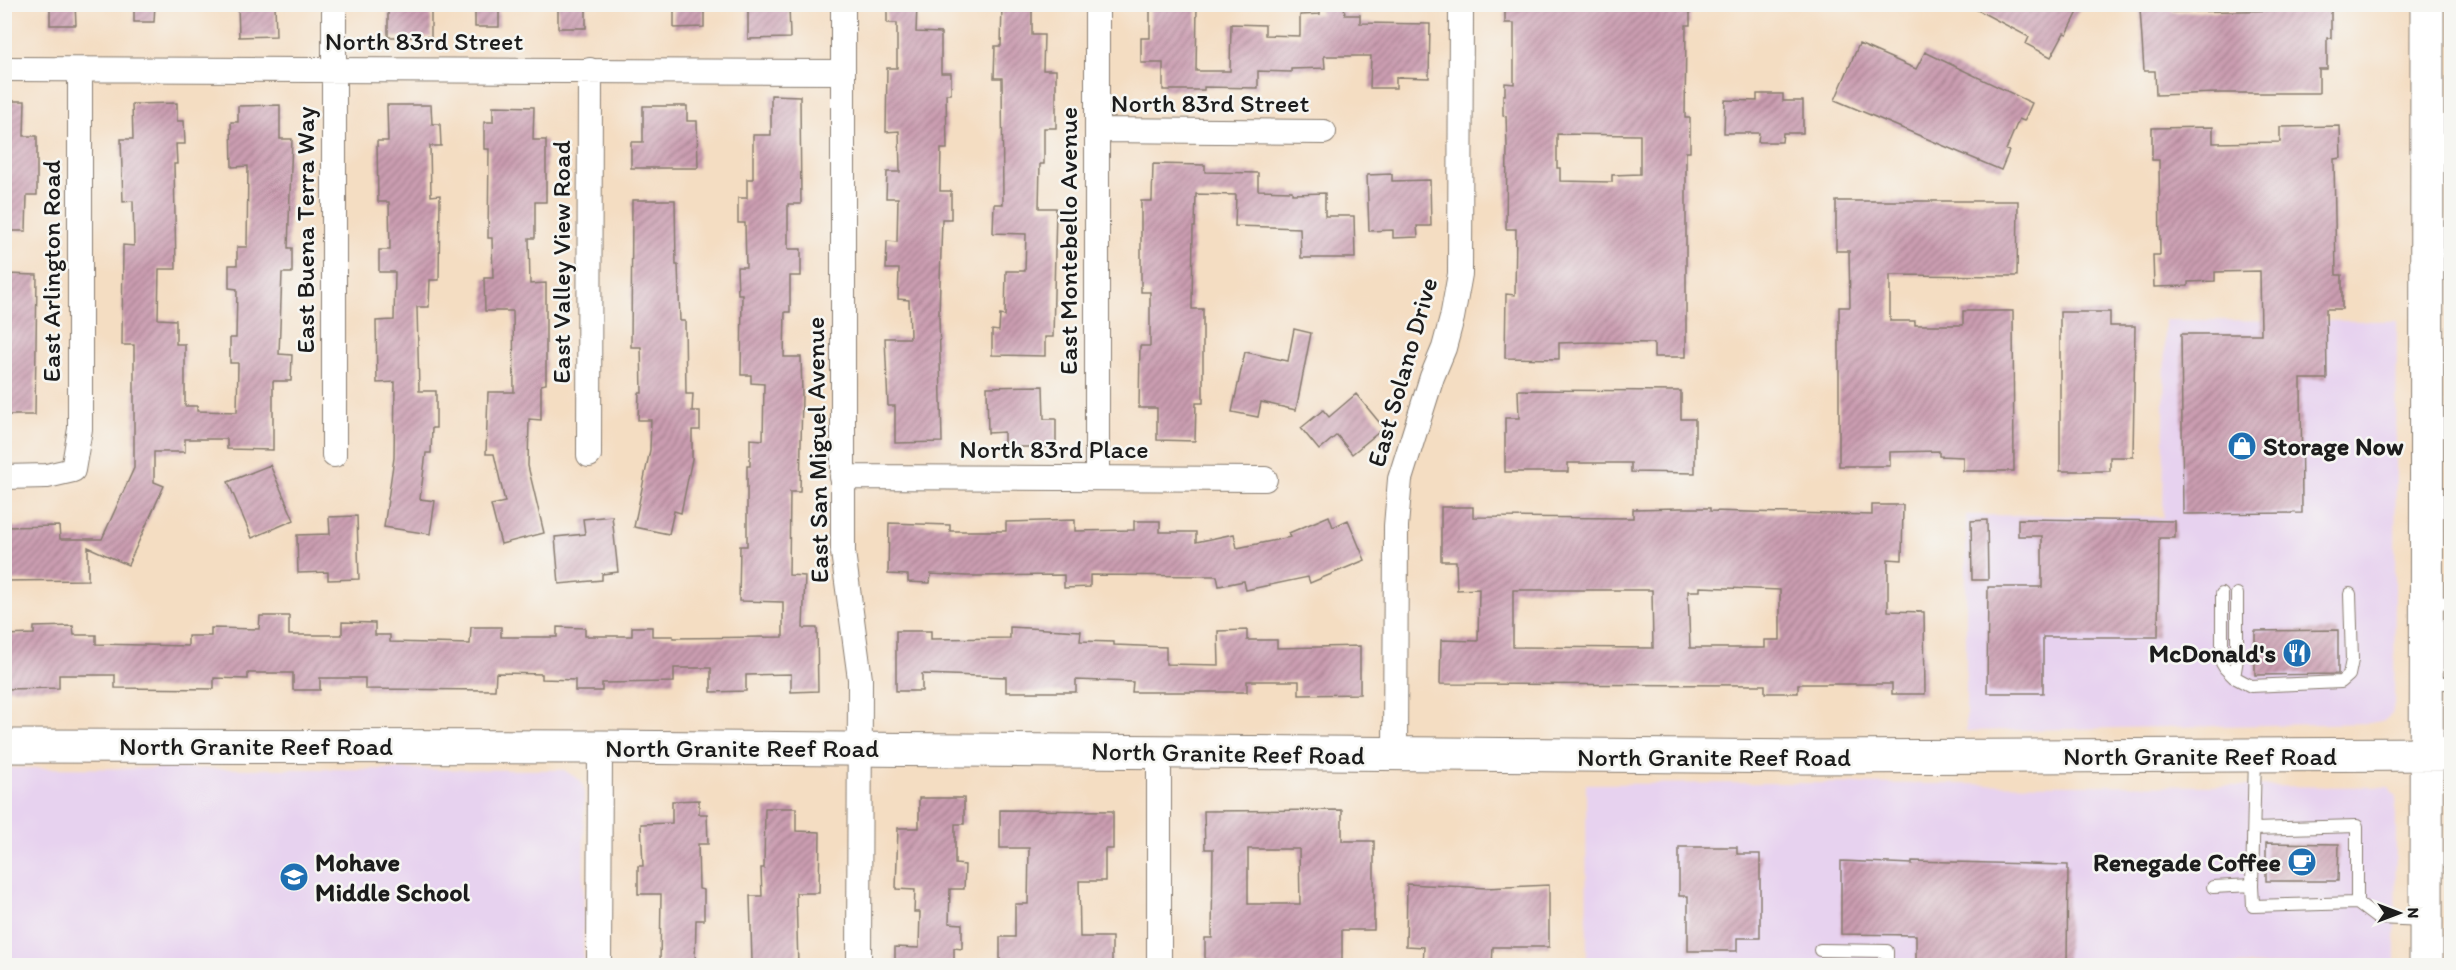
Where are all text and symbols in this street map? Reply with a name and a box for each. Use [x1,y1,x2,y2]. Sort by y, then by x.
street label: North 83rd Street [325,25,523,57]
street label: North 83rd Street [1111,87,1309,119]
street label: East Buena Terra Way [289,106,321,354]
street label: East Montebello Avenue [1052,107,1084,375]
street label: East Valley View Road [545,140,577,384]
street label: East Arlington Road [35,160,67,382]
street label: East Solano Drive [1360,274,1444,470]
street label: East San Miguel Avenue [799,316,835,584]
shop icon: Storage Now [2226,430,2258,462]
place label: Storage Now [2263,430,2404,462]
street label: North 83rd Place [959,433,1149,465]
place label: McDonald's [2149,637,2276,669]
restaurant icon: McDonald's [2281,637,2313,669]
street label: North Granite Reef Road [119,730,393,762]
street label: North Granite Reef Road [605,732,879,764]
street label: North Granite Reef Road [1091,735,1365,771]
street label: North Granite Reef Road [2063,740,2337,772]
street label: North Granite Reef Road [1577,741,1851,773]
place label: Mohave Middle School [315,846,471,908]
place label: Renegade Coffee [2093,846,2281,878]
cafe icon: Renegade Coffee [2286,846,2318,878]
school or university icon: Mohave Middle School [278,861,310,893]
north arrow [2369,883,2429,943]
text: N [2404,908,2423,918]

